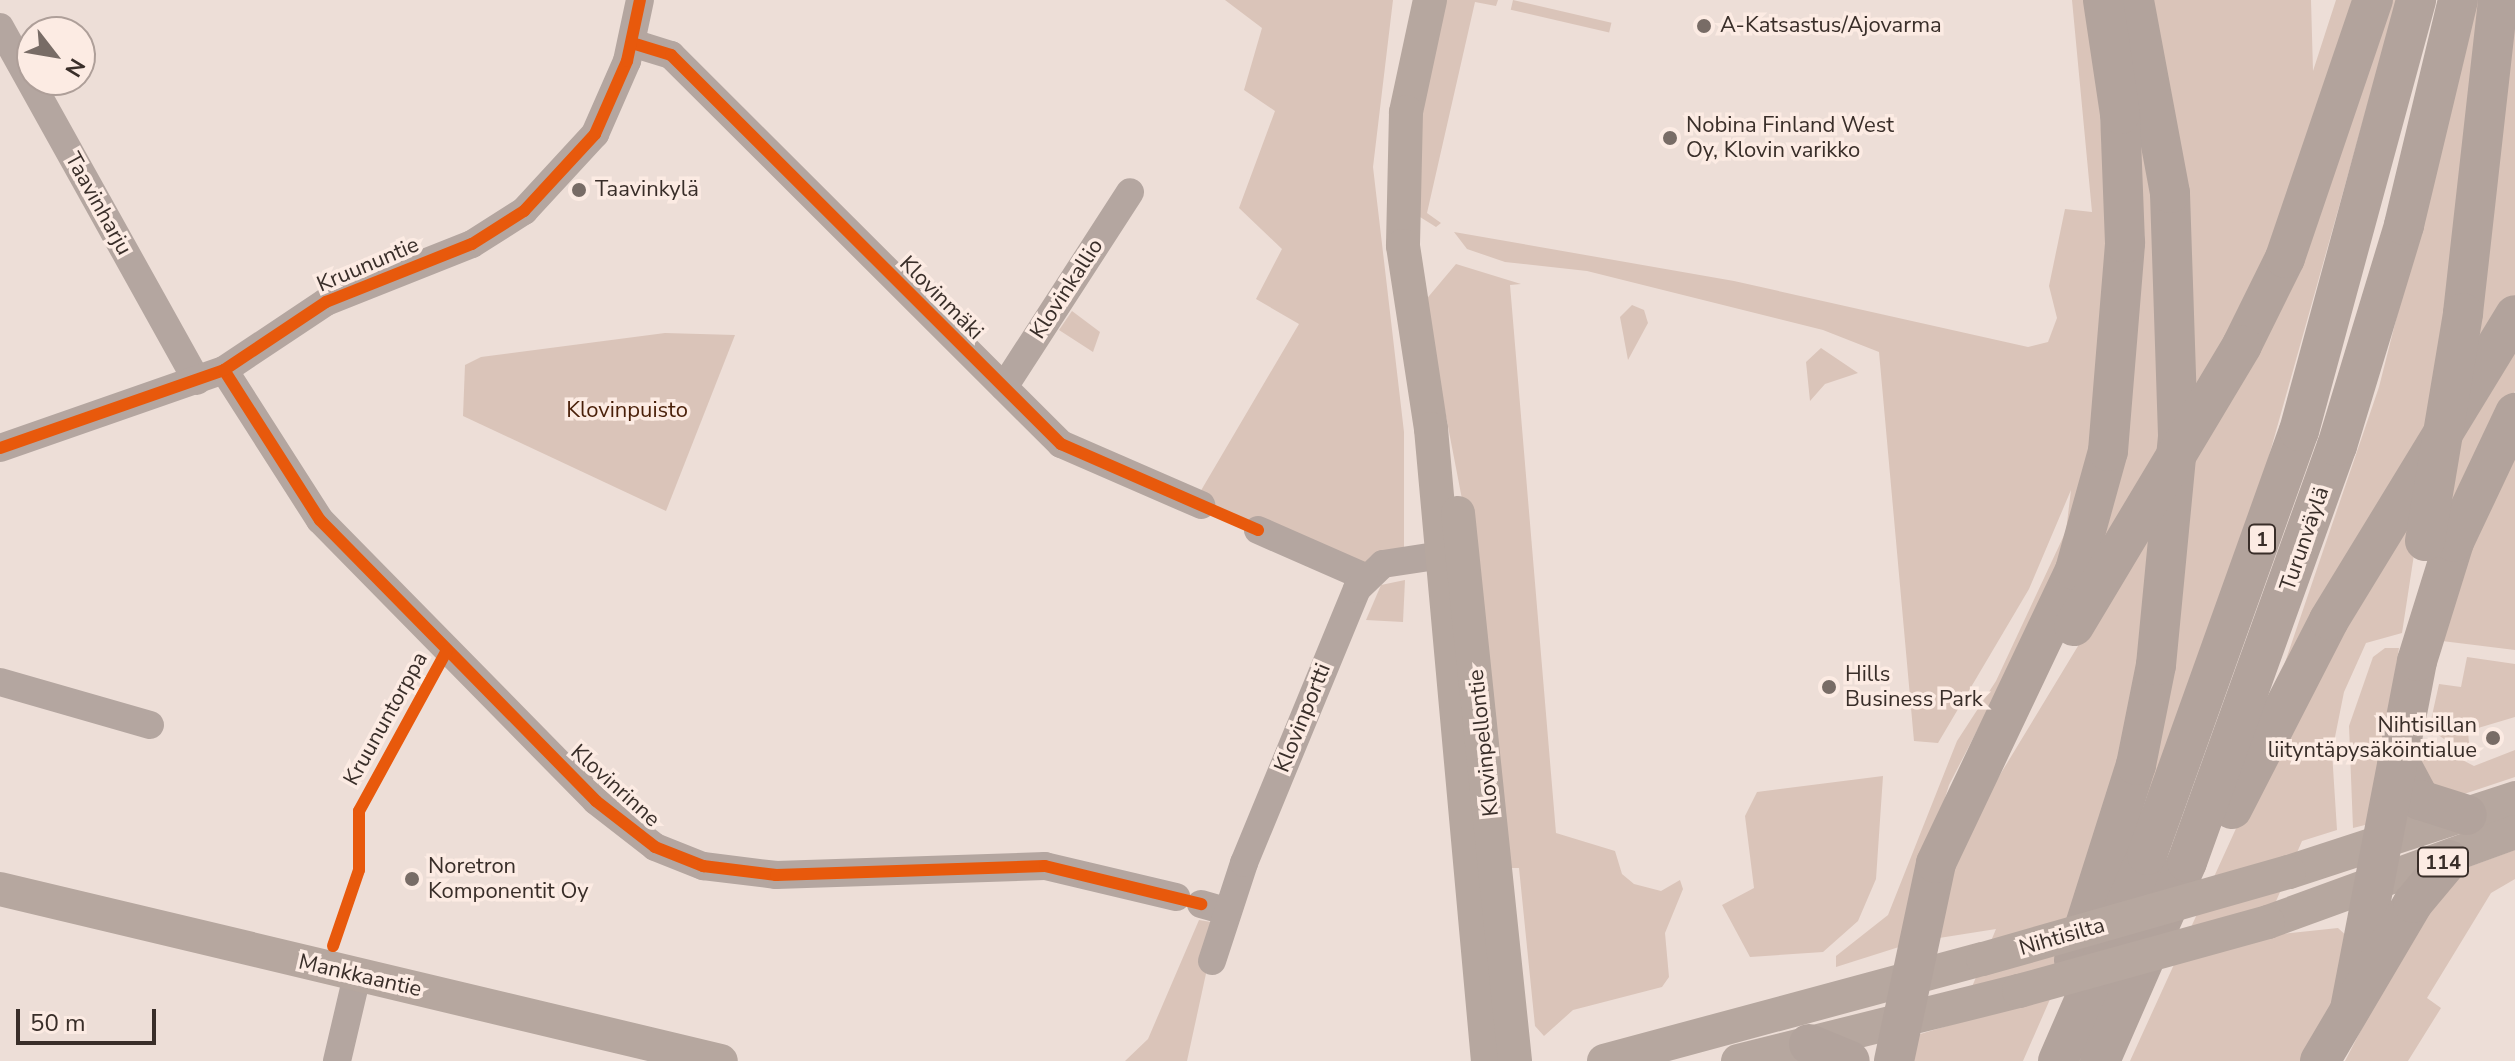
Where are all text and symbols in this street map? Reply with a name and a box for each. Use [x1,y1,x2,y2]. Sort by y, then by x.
place label: A-Katsastus/Ajovarma [1720,13,1942,39]
north arrow [16,16,96,96]
marker: A-Katsastus/Ajovarma [1695,17,1713,35]
text: N [58,53,92,82]
place label: Nobina Finland West Oy, Klovin varikko [1686,112,1894,164]
marker: Nobina Finland West Oy, Klovin varikko [1661,129,1679,147]
street label: Taavinharju [59,148,137,260]
place label: Taavinkylä [595,177,699,203]
marker: Taavinkylä [570,181,588,199]
street label: Kruununtie [313,232,423,298]
street label: Klovinkallio [1025,234,1109,344]
street label: Klovinmäki [894,251,988,345]
park label: Klovinpuisto [566,398,688,424]
street label: Turunväylä [2275,483,2335,595]
road number: 1 [2248,523,2276,555]
street label: Kruununtorppa [338,648,434,790]
street label: Klovinportti [1269,660,1337,776]
place label: Hills Business Park [1845,661,1983,712]
street label: Klovinpellontie [1463,668,1505,818]
marker: Hills Business Park [1820,678,1838,696]
place label: Nihtisillan liityntäpysäköintialue [2268,712,2477,764]
marker: Nihtisillan liityntäpysäköintialue [2484,729,2502,747]
street label: Klovinrinne [565,739,665,833]
road number: 114 [2417,846,2469,878]
place label: Noretron Komponentit Oy [428,853,589,904]
marker: Noretron Komponentit Oy [403,870,421,888]
street label: Nihtisilta [2016,912,2108,962]
street label: Mankkaantie [296,949,424,1003]
scale bar [20,993,160,1043]
text: 50 m [30,1007,86,1039]

